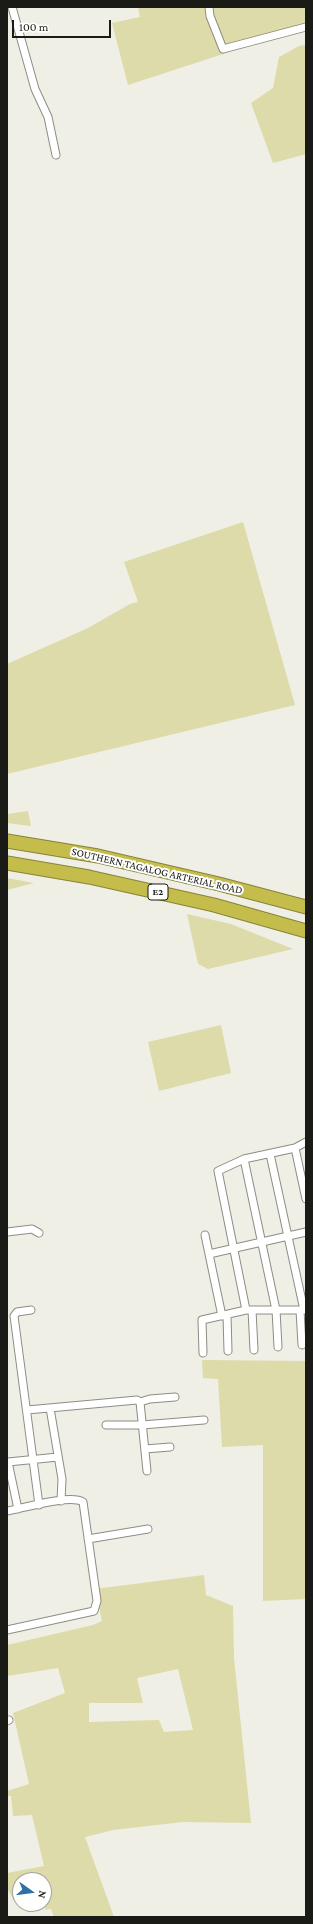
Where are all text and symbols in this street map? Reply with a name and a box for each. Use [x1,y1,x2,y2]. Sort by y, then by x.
scale bar [14,12,113,38]
text: 100 m [19,20,48,34]
street label: SOUTHERN TAGALOG ARTERIAL ROAD [70,845,244,897]
road number: E2 [148,884,168,900]
north arrow [12,1872,52,1912]
text: N [36,1890,49,1900]

